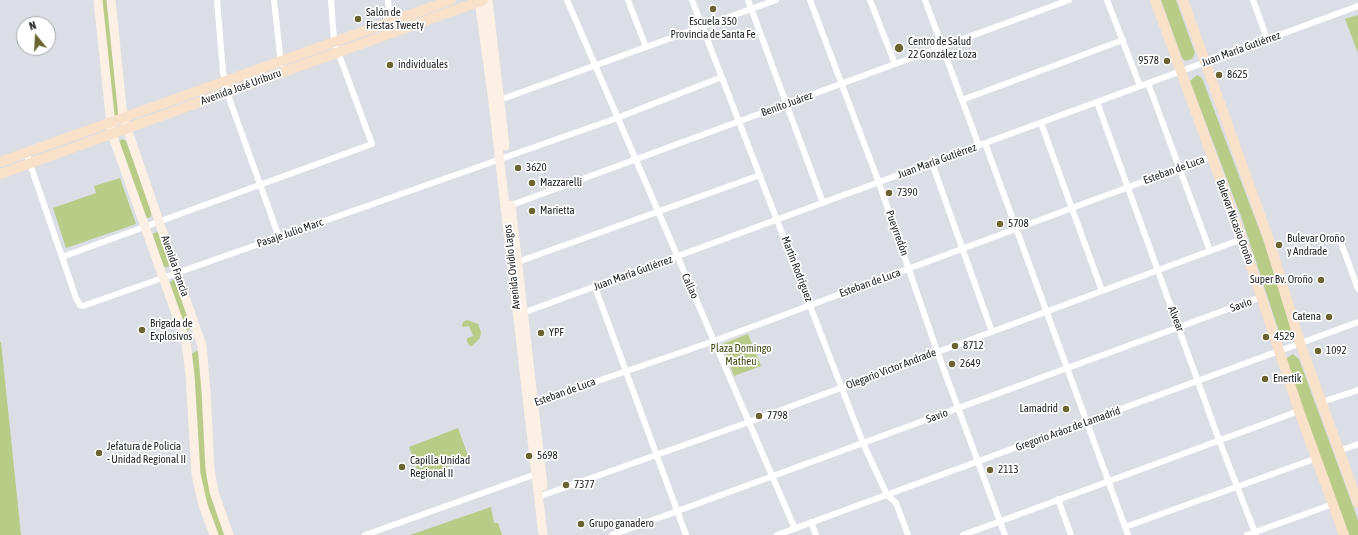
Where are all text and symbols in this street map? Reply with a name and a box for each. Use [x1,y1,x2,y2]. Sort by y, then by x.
marker: Escuela 350 Provincia de Santa Fe [708,4,718,14]
place label: Salón de Fiestas Tweety [366,6,424,32]
marker: Salón de Fiestas Tweety [353,14,363,24]
place label: Escuela 350 Provincia de Santa Fe [670,15,756,41]
north arrow [16,16,56,56]
text: N [28,19,38,32]
street label: Juan María Gutiérrez [1200,29,1282,69]
place label: Centro de Salud 22 González Loza [908,35,977,61]
marker: Centro de Salud 22 González Loza [893,42,905,54]
place label: 9578 [1138,54,1159,68]
marker: 9578 [1162,56,1172,66]
place label: individuales [398,58,448,72]
marker: individuales [385,60,395,70]
street label: Avenida José Uriburu [199,66,283,108]
place label: 8625 [1227,68,1248,82]
marker: 8625 [1214,70,1224,80]
street label: Benito Juárez [759,89,815,119]
street label: Juan María Gutiérrez [896,141,978,181]
street label: Esteban de Luca [1142,153,1206,187]
place label: 3620 [526,161,547,175]
marker: 3620 [513,163,523,173]
place label: Mazzarelli [540,176,582,190]
marker: Mazzarelli [527,178,537,188]
street label: Bulevar Nicasio Oroño [1214,178,1256,266]
place label: 7390 [897,186,918,200]
marker: 7390 [884,188,894,198]
place label: Marietta [540,204,575,218]
marker: Marietta [527,206,537,216]
street label: Pueyrredón [883,209,911,257]
street label: Pasaje Julio Marc [255,216,325,250]
place label: 5708 [1008,217,1029,231]
marker: 5708 [995,219,1005,229]
street label: Avenida Ovidio Lagos [501,224,523,310]
place label: Bulevar Oroño y Andrade [1287,232,1345,258]
street label: Avenida Francia [158,234,192,298]
street label: Martín Rodríguez [779,235,815,303]
marker: Bulevar Oroño y Andrade [1274,240,1284,250]
street label: Juan María Gutiérrez [592,253,674,293]
street label: Esteban de Luca [838,266,902,300]
street label: Callao [679,271,701,301]
place label: Super Bv. Oroño [1250,273,1313,287]
marker: Super Bv. Oroño [1316,275,1326,285]
street label: Savio [1228,295,1254,315]
street label: Alvear [1165,305,1187,333]
place label: Catena [1292,310,1321,324]
marker: Catena [1324,312,1334,322]
place label: Brigada de Explosivos [150,317,193,343]
marker: Brigada de Explosivos [137,325,147,335]
place label: YPF [549,326,564,340]
marker: YPF [536,328,546,338]
place label: 4529 [1274,330,1295,344]
marker: 4529 [1261,332,1271,342]
place label: 8712 [963,339,984,353]
marker: 8712 [950,341,960,351]
park label: Plaza Domingo Matheu [711,342,771,368]
place label: 1092 [1326,344,1347,358]
street label: Olegario Victor Andrade [844,346,938,392]
marker: 1092 [1313,346,1323,356]
place label: 2649 [960,357,981,371]
marker: 2649 [947,359,957,369]
place label: Enertik [1273,372,1302,386]
marker: Enertik [1260,374,1270,384]
street label: Esteban de Luca [533,375,597,409]
place label: Lamadrid [1019,402,1058,416]
street label: Gregorio Aráoz de Lamadrid [1014,404,1122,454]
marker: Lamadrid [1061,404,1071,414]
street label: Savio [924,406,950,426]
place label: 7798 [767,409,788,423]
marker: 7798 [754,411,764,421]
place label: Jefatura de Policía - Unidad Regional II [107,440,186,466]
marker: Jefatura de Policía - Unidad Regional II [94,448,104,458]
place label: 5698 [537,449,558,463]
marker: 5698 [524,451,534,461]
place label: Capilla Unidad Regional II [410,454,470,480]
marker: Capilla Unidad Regional II [397,462,407,472]
place label: 2113 [998,463,1019,477]
marker: 2113 [985,465,995,475]
place label: 7377 [574,478,595,492]
marker: 7377 [561,480,571,490]
place label: Grupo ganadero [589,517,654,531]
marker: Grupo ganadero [576,519,586,529]

